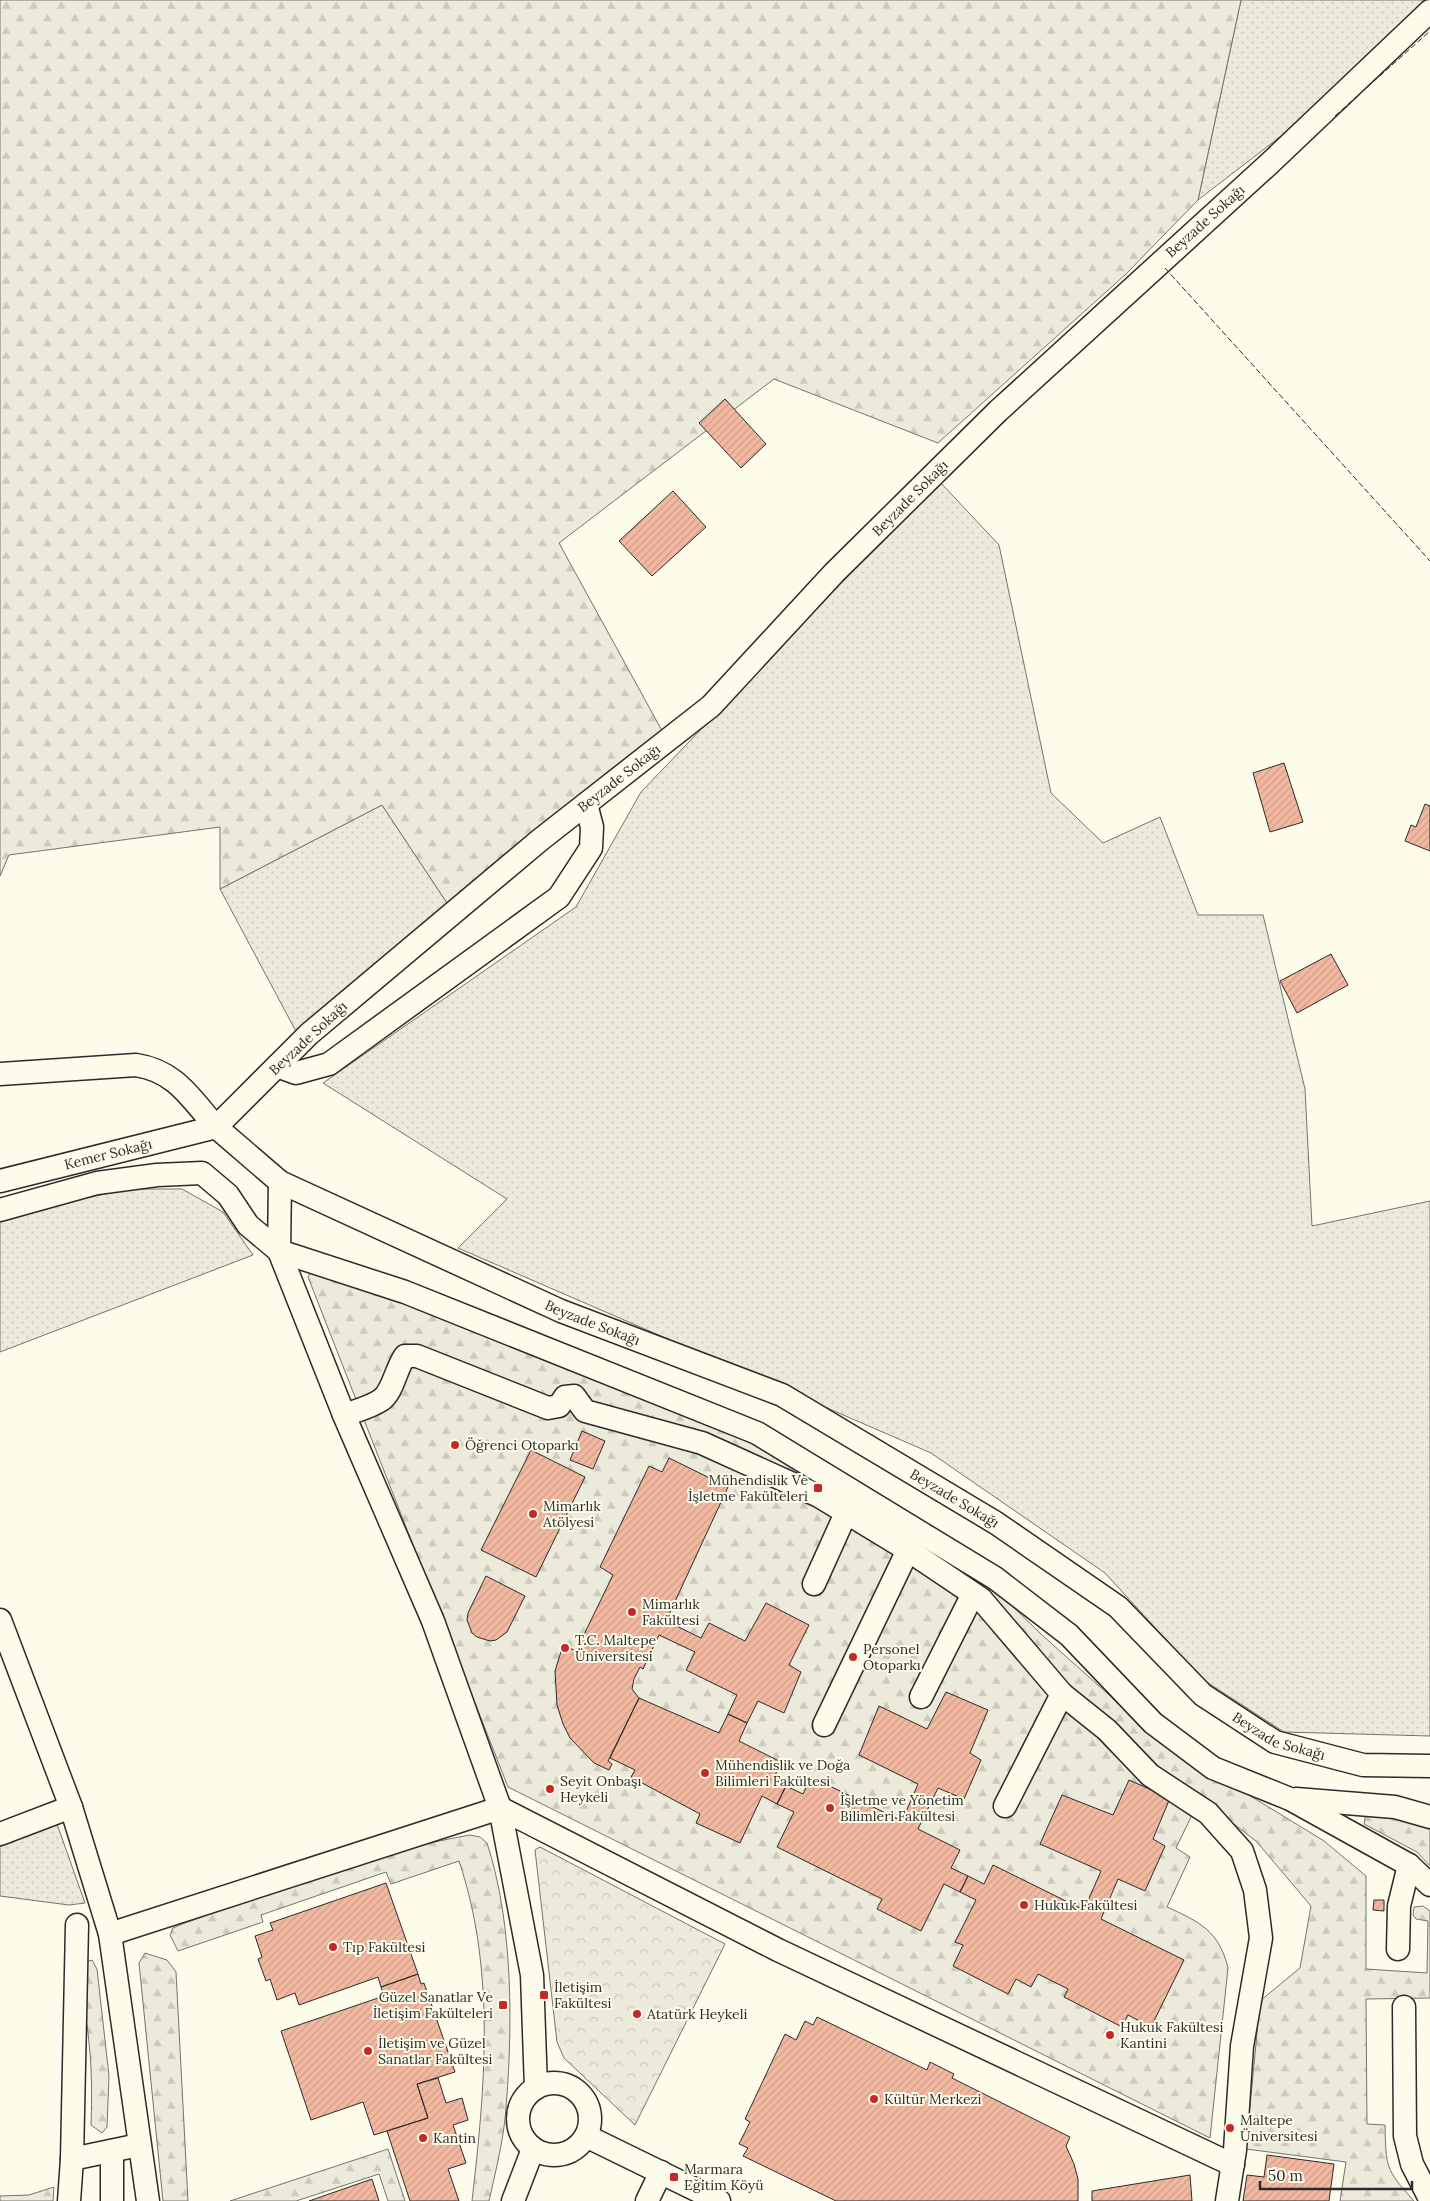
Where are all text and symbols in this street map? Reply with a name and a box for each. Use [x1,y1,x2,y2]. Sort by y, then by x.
street label: Beyzade Sokağı [1162,181,1248,261]
street label: Beyzade Sokağı [868,456,952,540]
street label: Beyzade Sokağı [574,740,664,816]
street label: Beyzade Sokağı [265,997,351,1079]
street label: Kemer Sokağı [62,1134,154,1174]
street label: Beyzade Sokağı [542,1296,643,1349]
place label: Öğrenci Otoparkı [465,1436,579,1454]
marker: Öğrenci Otoparkı [449,1439,461,1451]
street label: Beyzade Sokağı [907,1465,1003,1532]
place label: Mühendislik Ve İşletme Fakülteleri [688,1471,808,1505]
marker: Mühendislik Ve İşletme Fakülteleri [812,1482,824,1494]
place label: Mimarlık Atölyesi [542,1497,601,1531]
marker: Mimarlık Atölyesi [527,1508,539,1520]
place label: Mimarlık Fakültesi [642,1595,700,1629]
marker: Mimarlık Fakültesi [626,1606,638,1618]
place label: T.C. Maltepe Üniversitesi [575,1631,657,1665]
place label: Personel Otoparkı [863,1640,921,1674]
marker: T.C. Maltepe Üniversitesi [559,1642,571,1654]
marker: Personel Otoparkı [847,1651,859,1663]
street label: Beyzade Sokağı [1229,1708,1327,1764]
place label: Mühendislik ve Doğa Bilimleri Fakültesi [715,1756,850,1790]
marker: Mühendislik ve Doğa Bilimleri Fakültesi [699,1767,711,1779]
place label: Seyit Onbaşı Heykeli [560,1772,642,1806]
marker: Seyit Onbaşı Heykeli [544,1783,556,1795]
place label: İşletme ve Yönetim Bilimleri Fakültesi [840,1791,964,1825]
marker: İşletme ve Yönetim Bilimleri Fakültesi [824,1802,836,1814]
place label: Hukuk Fakültesi [1034,1896,1138,1914]
marker: Hukuk Fakültesi [1018,1899,1030,1911]
place label: Tıp Fakültesi [343,1938,425,1956]
marker: Tıp Fakültesi [327,1941,339,1953]
place label: İletişim Fakültesi [554,1978,612,2012]
place label: Güzel Sanatlar Ve İletişim Fakülteleri [373,1988,493,2022]
marker: İletişim Fakültesi [538,1989,550,2001]
marker: Güzel Sanatlar Ve İletişim Fakülteleri [497,1999,509,2011]
place label: Atatürk Heykeli [646,2005,747,2023]
marker: Atatürk Heykeli [631,2008,643,2020]
place label: Hukuk Fakültesi Kantini [1120,2018,1224,2052]
marker: Hukuk Fakültesi Kantini [1104,2029,1116,2041]
place label: İletişim ve Güzel Sanatlar Fakültesi [378,2034,492,2068]
marker: İletişim ve Güzel Sanatlar Fakültesi [362,2045,374,2057]
place label: Kültür Merkezi [884,2090,982,2108]
marker: Kültür Merkezi [868,2093,880,2105]
place label: Maltepe Üniversitesi [1240,2111,1318,2145]
marker: Maltepe Üniversitesi [1224,2122,1236,2134]
place label: Kantin [433,2129,477,2147]
marker: Kantin [417,2132,429,2144]
scale bar [1260,2158,1412,2190]
place label: Marmara Eğitim Köyü [684,2160,764,2194]
text: 50 m [1268,2166,1303,2185]
marker: Marmara Eğitim Köyü [668,2171,680,2183]

